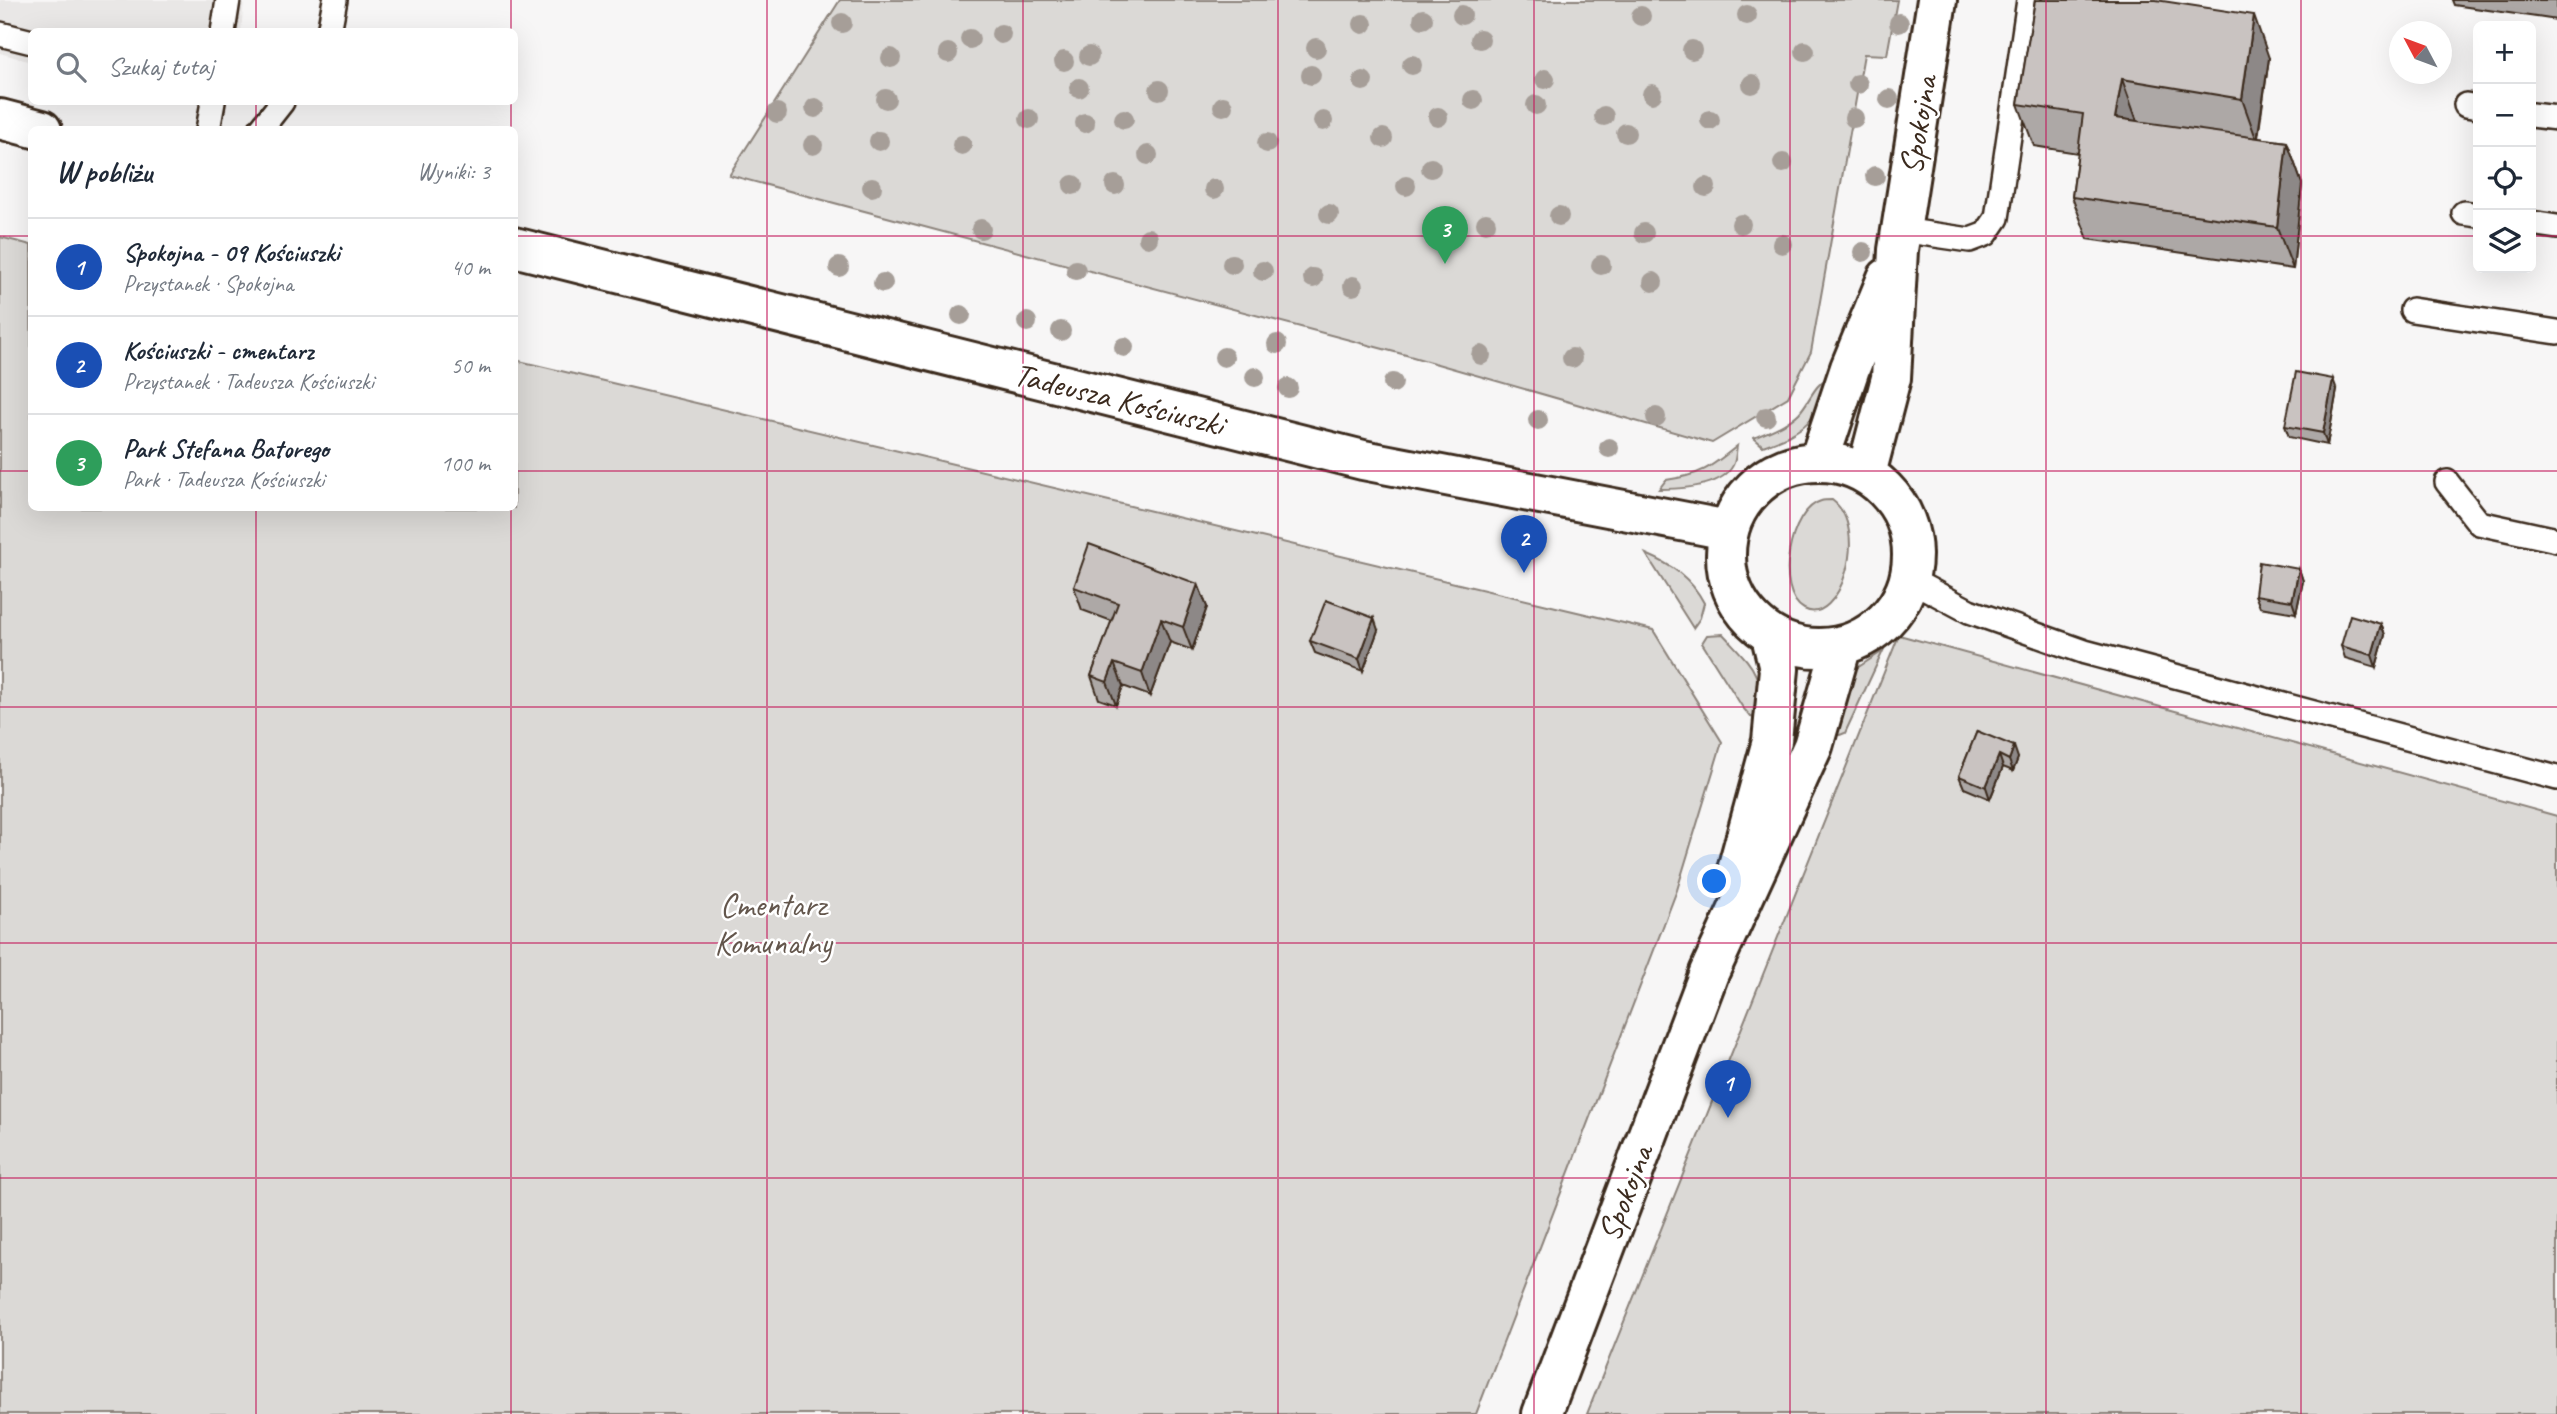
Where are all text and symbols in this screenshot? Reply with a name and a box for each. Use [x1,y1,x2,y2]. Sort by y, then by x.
north arrow [2389,21,2452,84]
map controls [2473,21,2536,273]
button: + [2473,21,2536,84]
search box [28,28,518,105]
icon: search [52,48,90,86]
text: Szukaj tutaj [108,50,214,83]
street label: Spokojna [1890,70,1947,177]
button: − [2473,84,2536,147]
button: locate [2473,147,2536,210]
text: W pobliżu [56,153,152,191]
text: Wyniki: 3 [417,157,490,186]
pin: 3 [1422,206,1468,264]
button: layers [2473,210,2536,273]
text: Spokojna - 09 Kościuszki [123,236,340,269]
text: 1 [74,253,84,282]
text: 40 m [451,253,490,282]
text: Przystanek · Spokojna [123,269,293,298]
text: Kościuszki - cmentarz [123,334,313,367]
text: 2 [74,351,84,380]
text: 50 m [451,351,490,380]
street label: Tadeusza Kościuszki [1010,353,1232,446]
text: Przystanek · Tadeusza Kościuszki [123,367,374,396]
text: Park Stefana Batorego [123,432,329,465]
text: 3 [74,449,84,478]
text: 100 m [441,449,490,478]
text: Park · Tadeusza Kościuszki [123,465,324,494]
pin: 2 [1501,515,1547,573]
your location [1697,864,1731,898]
park label: Cmentarz Komunalny [714,884,834,964]
pin: 1 [1705,1060,1751,1118]
street label: Spokojna [1588,1137,1663,1247]

